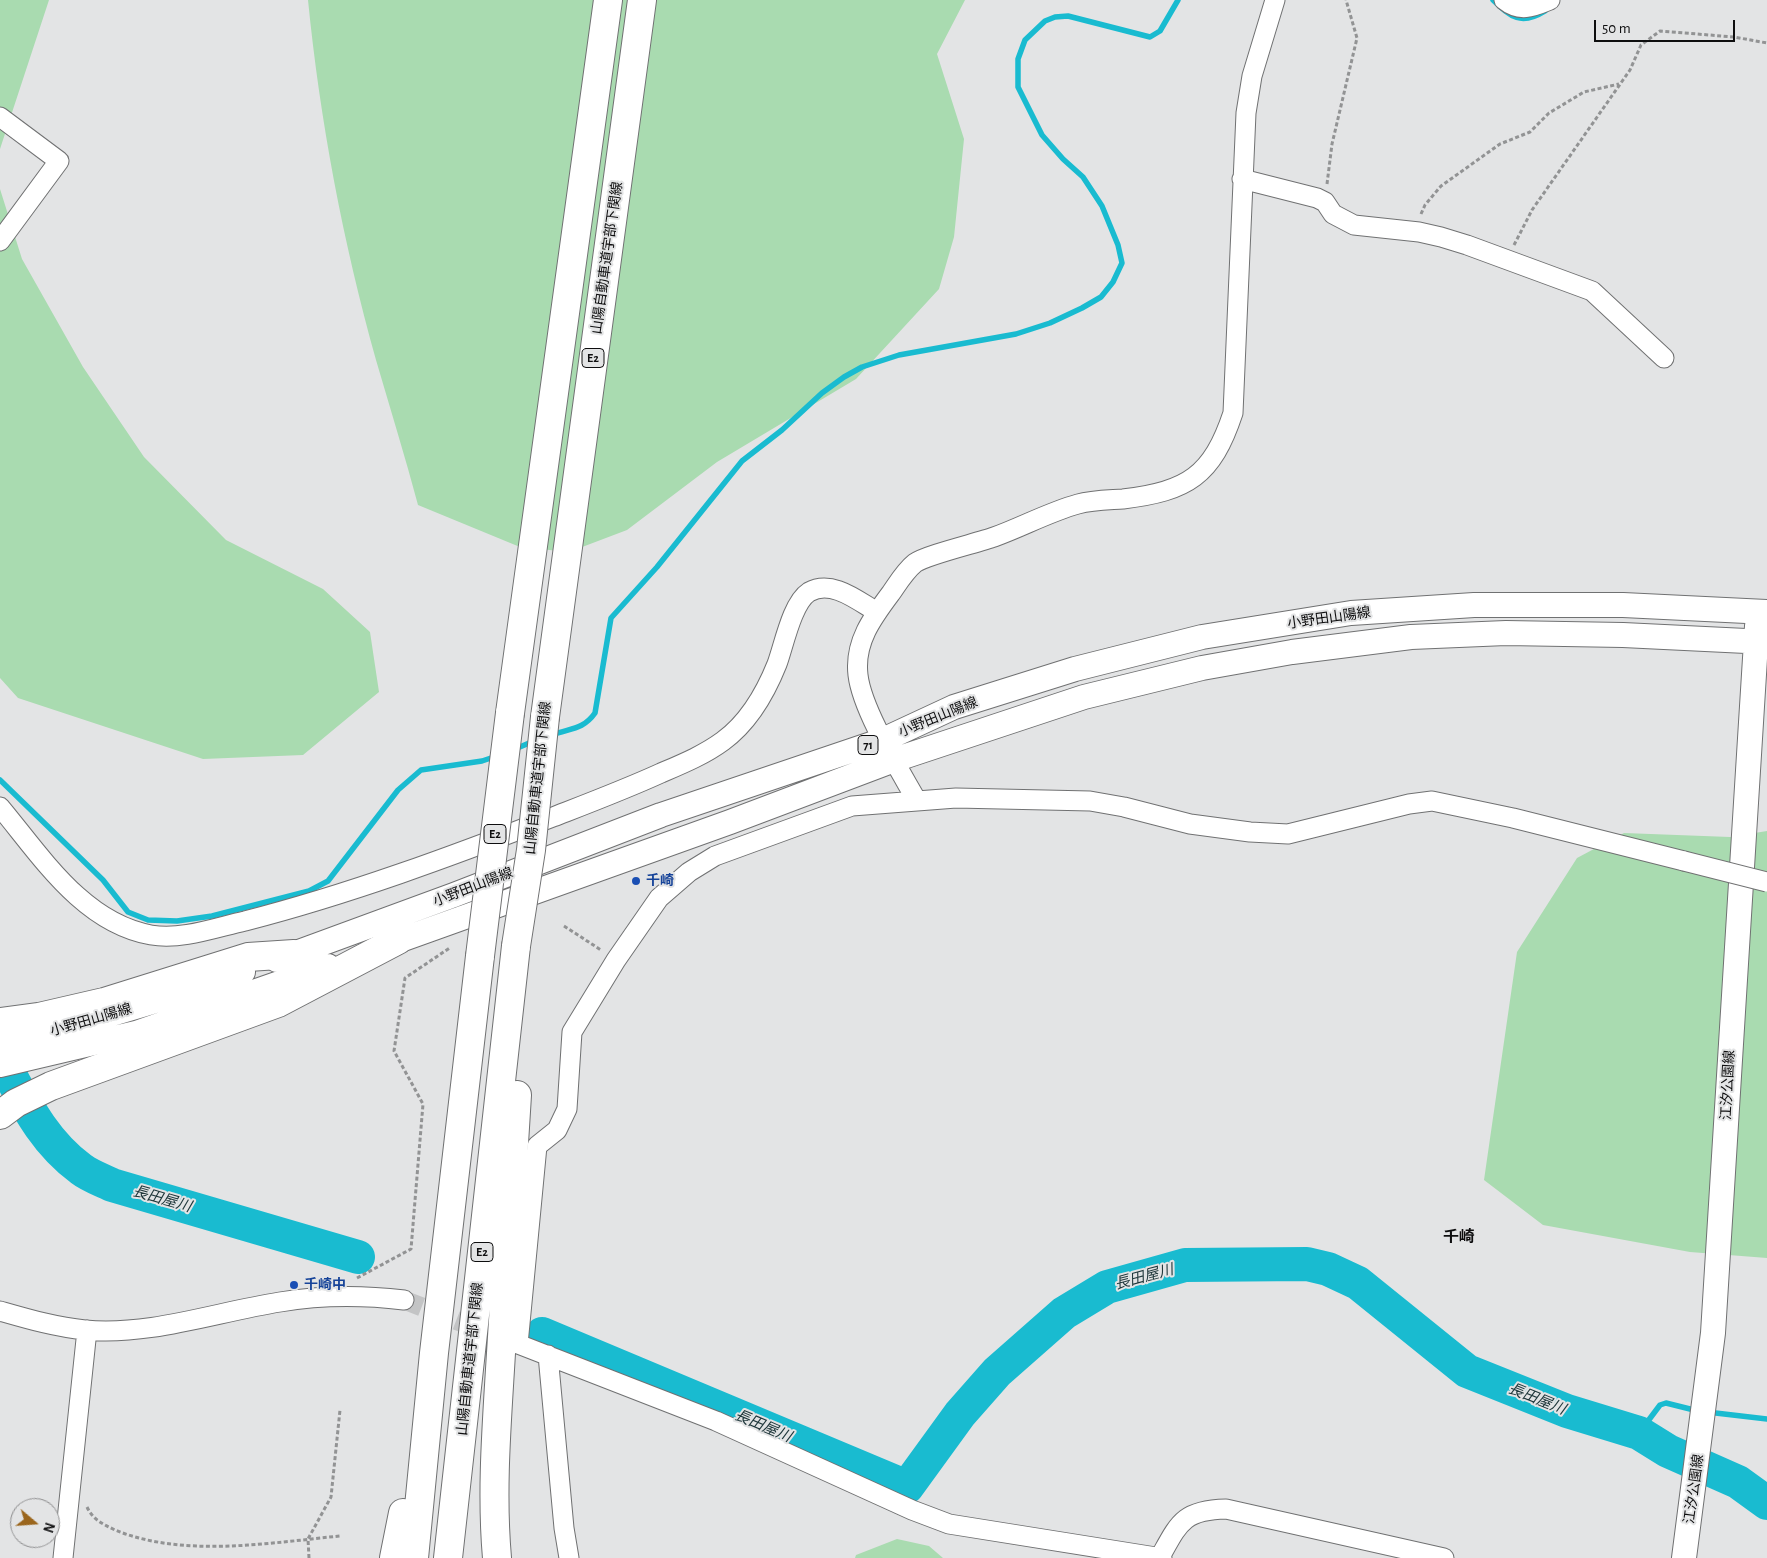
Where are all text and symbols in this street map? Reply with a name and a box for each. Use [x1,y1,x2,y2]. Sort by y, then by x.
scale bar [1597,10,1738,42]
text: 50 m [1602,21,1631,36]
street label: 山陽自動車道宇部下関線 [588,181,626,335]
road number: E2 [582,348,604,368]
street label: 小野田山陽線 [1286,604,1372,632]
street label: 小野田山陽線 [896,693,980,741]
street label: 山陽自動車道宇部下関線 [522,701,554,855]
road number: 71 [858,736,878,754]
road number: E2 [484,824,506,844]
street label: 小野田山陽線 [431,864,515,910]
place label: 千崎 [646,873,674,889]
marker: 千崎 [630,875,642,887]
street label: 小野田山陽線 [48,1000,134,1040]
street label: 江汐公園線 [1718,1050,1738,1120]
water label: 長田屋川 [131,1182,193,1216]
district label: 千崎 [1443,1227,1475,1247]
road number: E2 [471,1242,493,1262]
water label: 長田屋川 [1113,1261,1175,1293]
place label: 千崎中 [304,1277,346,1293]
marker: 千崎中 [288,1279,300,1291]
street label: 山陽自動車道宇部下関線 [454,1282,486,1436]
water label: 長田屋川 [1506,1379,1568,1419]
water label: 長田屋川 [732,1406,794,1446]
street label: 江汐公園線 [1681,1453,1707,1525]
north arrow [10,1498,60,1548]
text: N [40,1521,56,1534]

